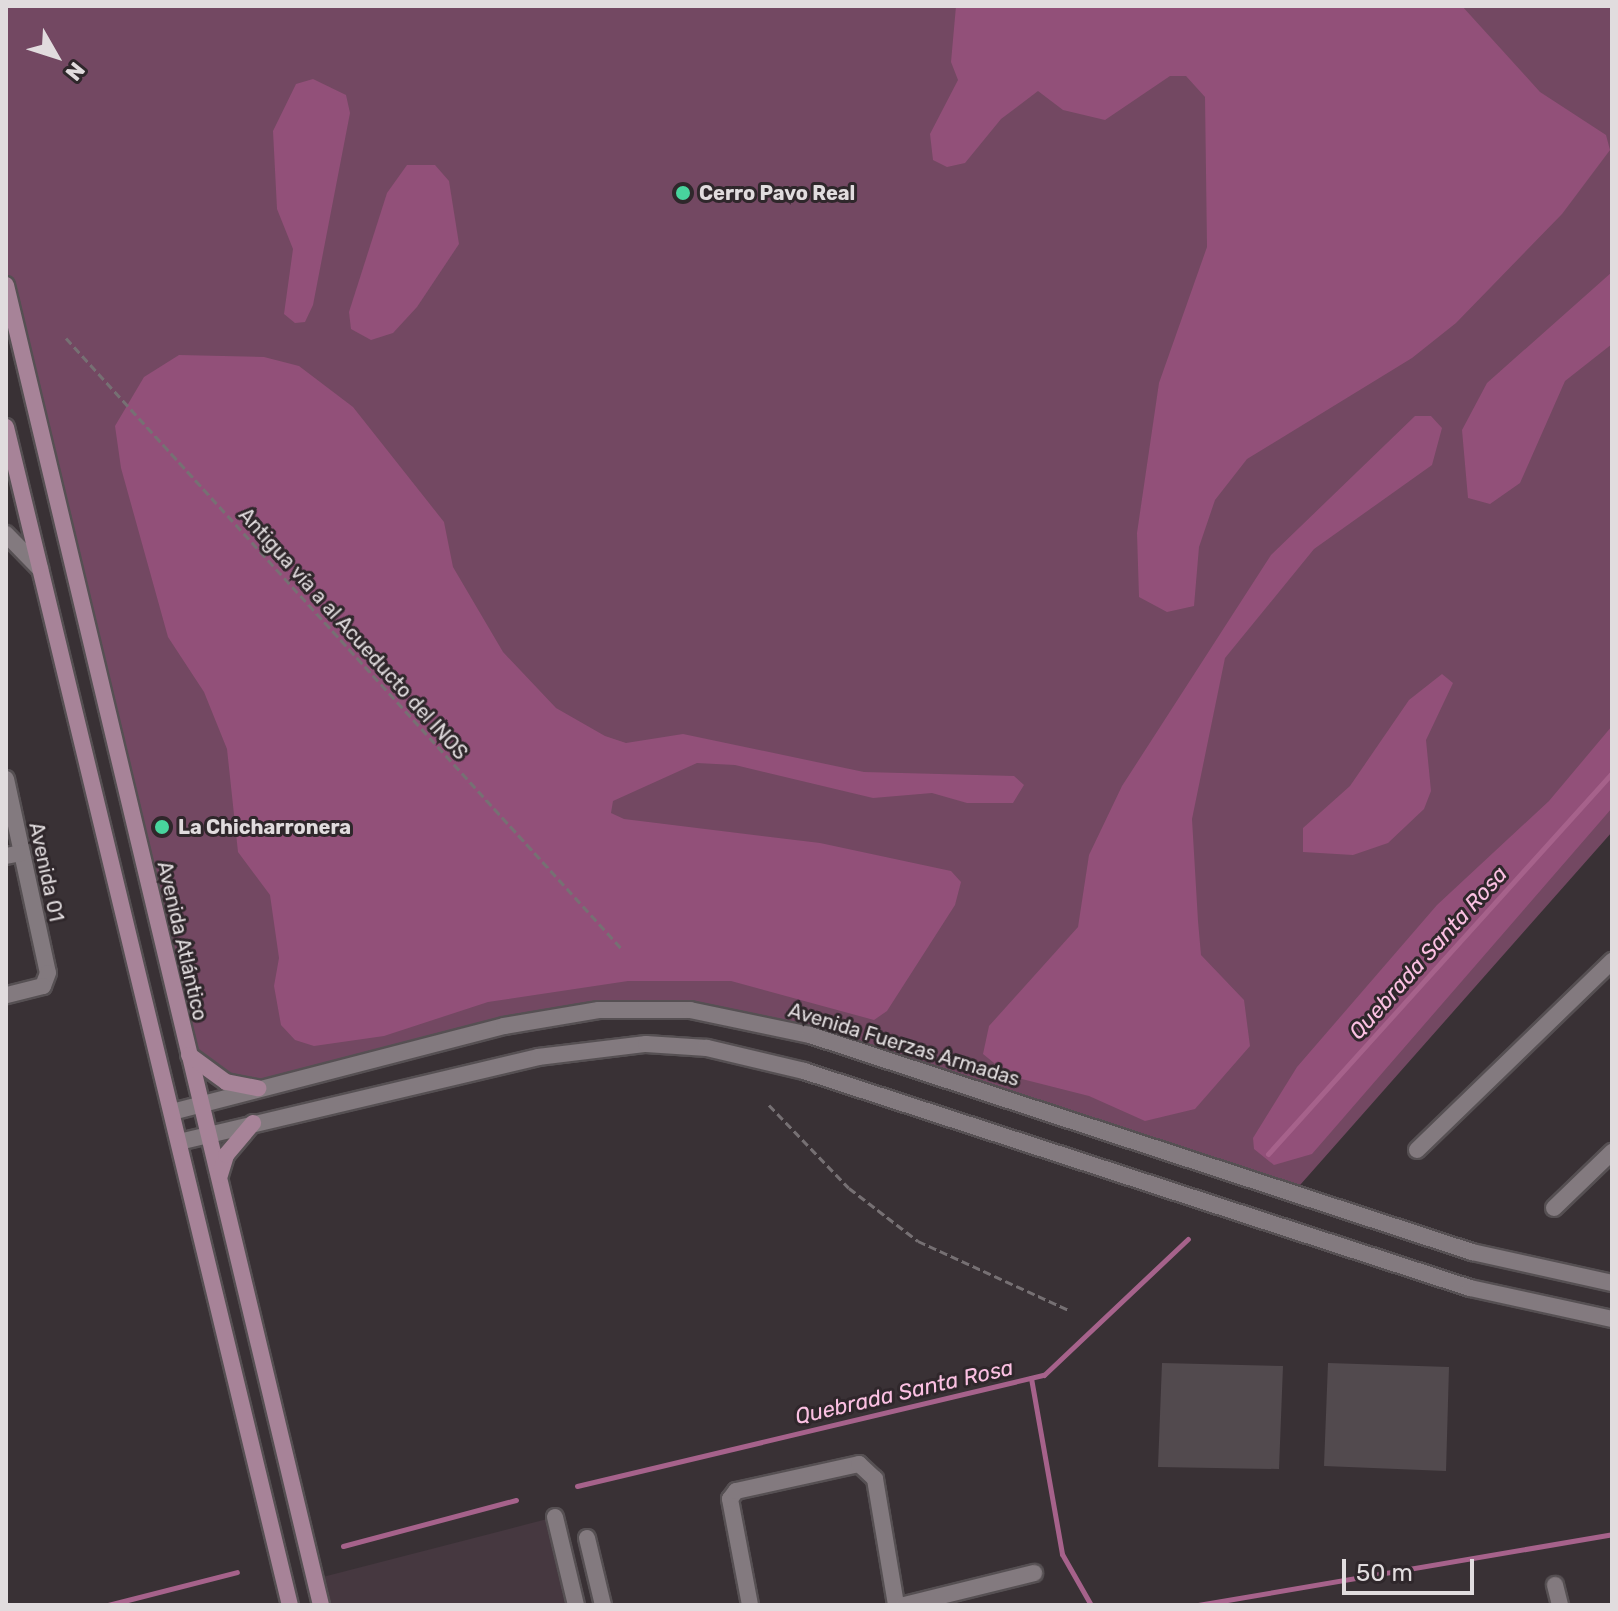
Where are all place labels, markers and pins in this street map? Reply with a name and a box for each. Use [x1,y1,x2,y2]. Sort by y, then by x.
place label: Cerro Pavo Real [699,181,855,205]
marker: Cerro Pavo Real [674,184,692,202]
place label: La Chicharronera [178,815,351,839]
marker: La Chicharronera [153,818,171,836]

